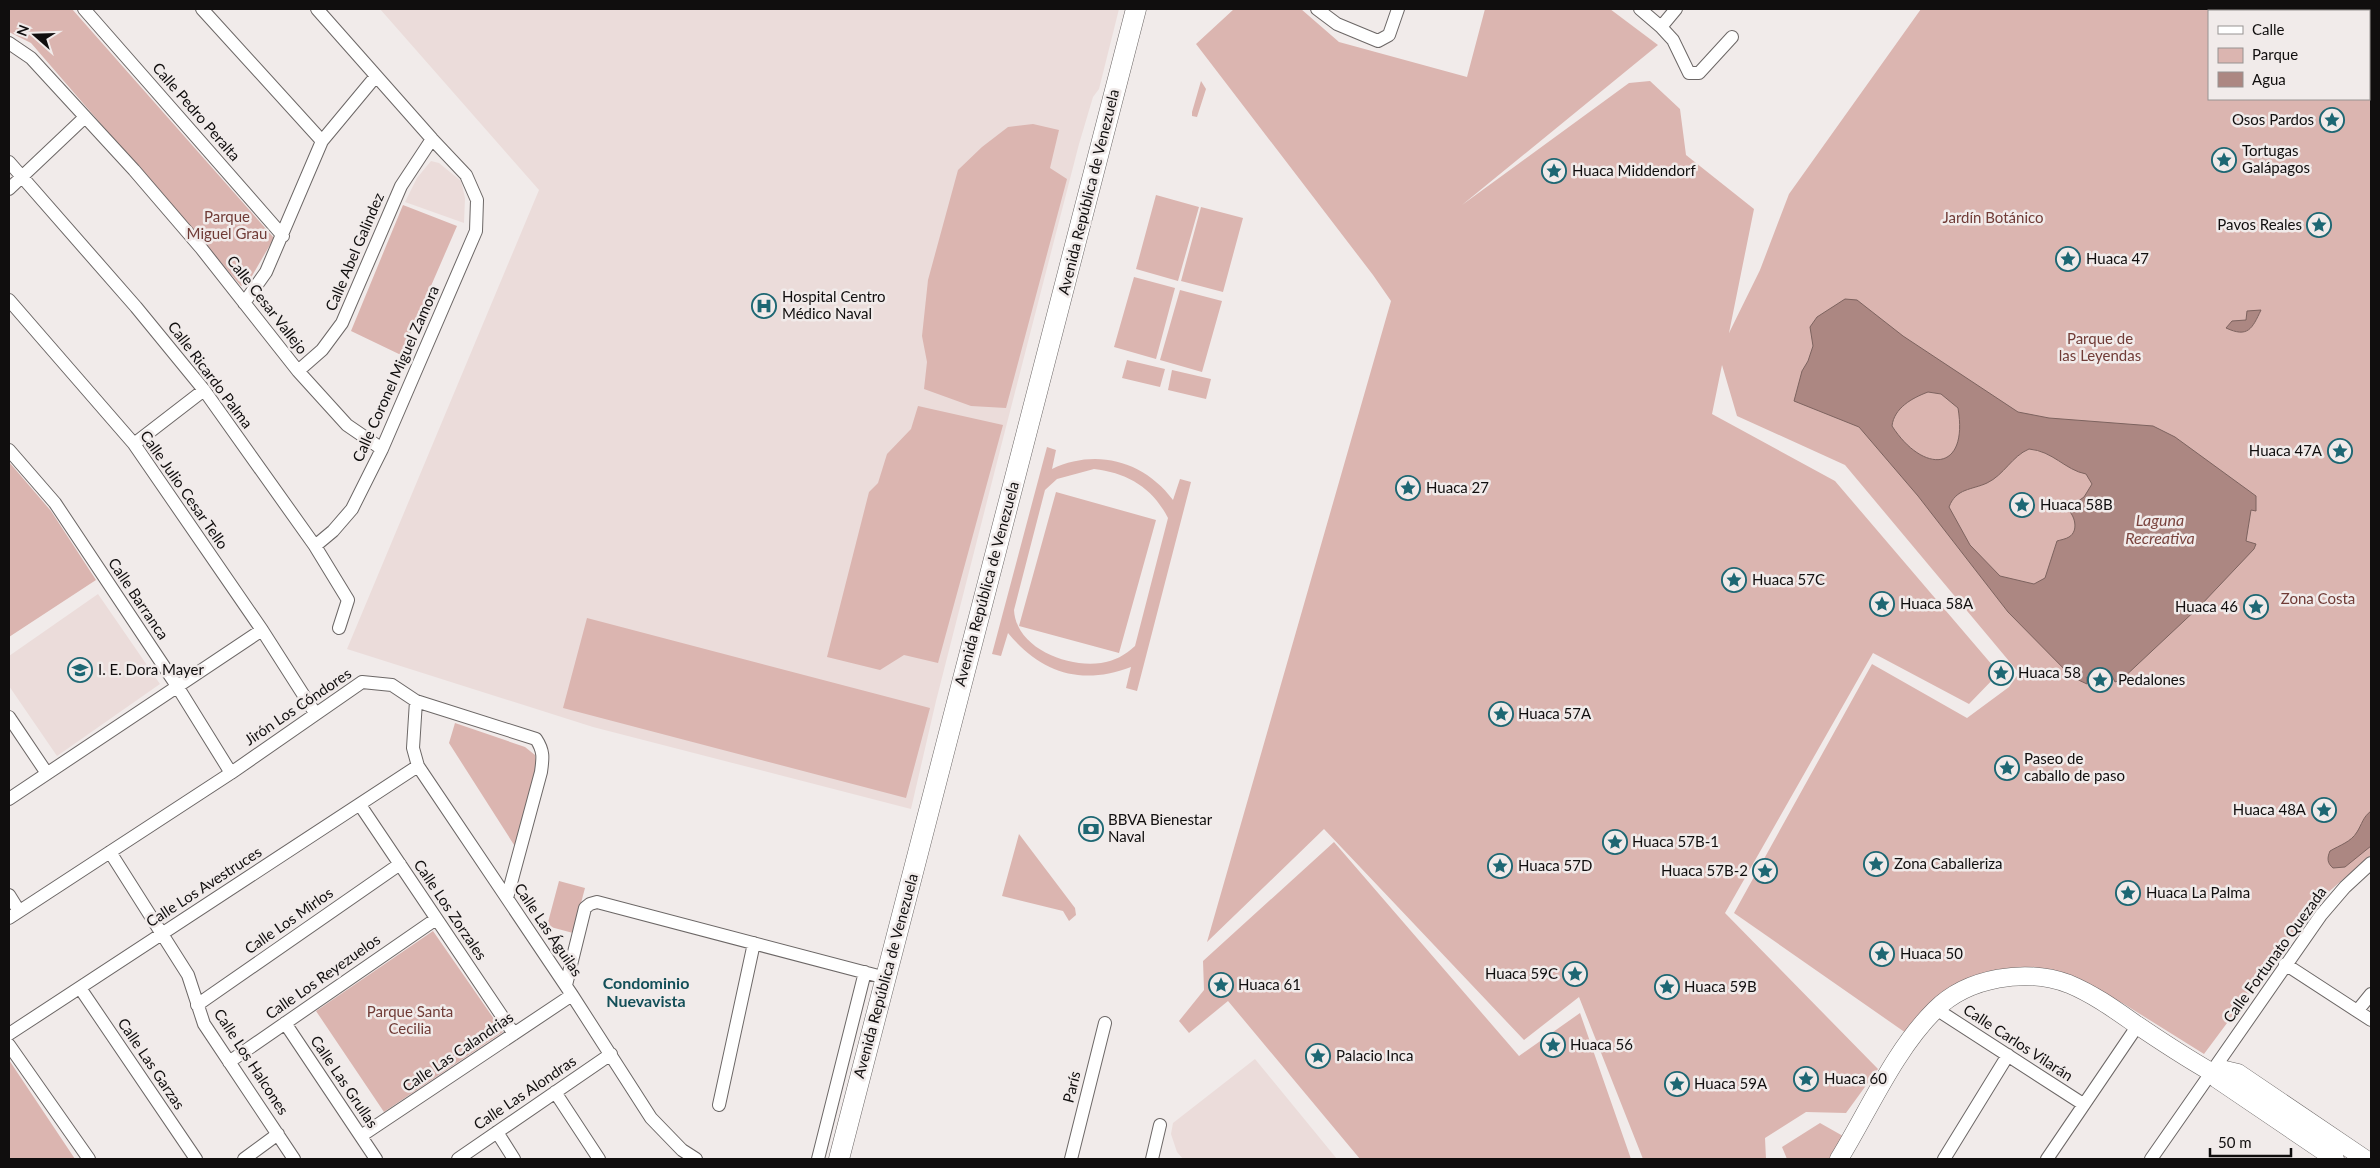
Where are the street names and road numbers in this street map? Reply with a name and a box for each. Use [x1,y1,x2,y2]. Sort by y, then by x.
street label: Calle Pedro Peralta [149,58,244,164]
street label: Avenida República de Venezuela [1054,87,1122,296]
street label: Calle Abel Galindez [321,190,387,313]
street label: Calle Cesar Vallejo [224,252,312,357]
street label: Calle Coronel Miguel Zamora [348,283,442,464]
street label: Calle Ricardo Palma [165,317,257,431]
street label: Calle Julio Cesar Tello [137,427,233,552]
street label: Avenida República de Venezuela [950,479,1022,688]
street label: Calle Barranca [105,554,173,643]
street label: Jirón Los Cóndores [241,664,354,749]
street label: Calle Los Avestruces [142,842,265,930]
street label: Calle Los Zorzales [411,856,491,963]
street label: Avenida República de Venezuela [849,871,921,1080]
street label: Calle Las Águilas [511,879,587,980]
street label: Calle Los Mirlos [241,883,336,957]
street label: Calle Fortunato Quezada [2219,883,2330,1026]
street label: Calle Los Reyezuelos [262,930,383,1023]
street label: Calle Carlos Vilarán [1960,1000,2077,1084]
street label: Calle Los Halcones [211,1005,293,1118]
street label: Calle Las Calandrias [398,1007,516,1095]
street label: Calle Las Garzas [115,1014,189,1113]
street label: Calle Las Grullas [307,1032,382,1131]
street label: Calle Las Alondras [470,1051,579,1133]
street label: París [1058,1069,1084,1104]

